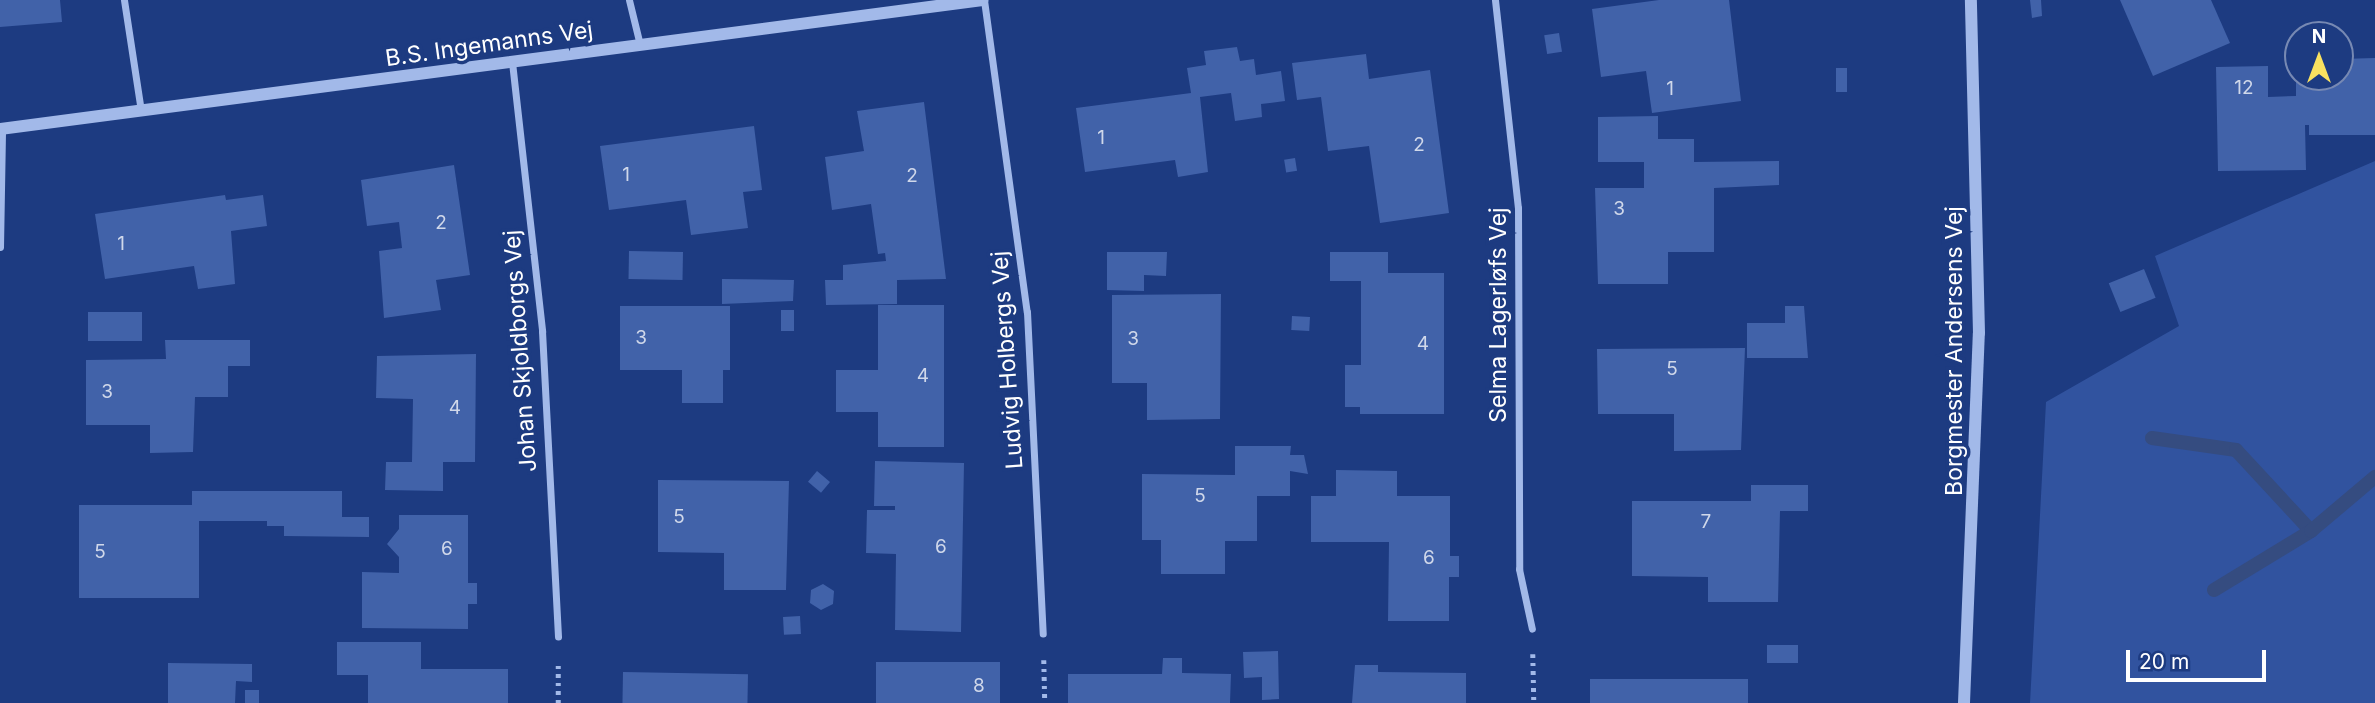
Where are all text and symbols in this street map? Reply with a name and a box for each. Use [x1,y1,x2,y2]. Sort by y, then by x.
street label: B.S. Ingemanns Vej [383,16,595,72]
north arrow [2284,21,2354,91]
text: N [2312,25,2326,48]
house number: 12 [2234,77,2254,99]
house number: 1 [1666,78,1674,100]
house number: 1 [1097,127,1105,149]
house number: 2 [1413,134,1425,156]
house number: 1 [622,164,630,186]
house number: 2 [906,165,918,187]
house number: 3 [1613,198,1625,220]
street label: Borgmester Andersens Vej [1940,206,1968,496]
street label: Selma Lagerløfs Vej [1484,207,1512,423]
house number: 2 [435,212,447,234]
street label: Johan Skjoldborgs Vej [498,229,542,473]
house number: 1 [117,233,125,255]
street label: Ludvig Holbergs Vej [986,250,1028,470]
house number: 3 [635,327,647,349]
house number: 3 [1127,328,1139,350]
house number: 4 [1417,333,1429,355]
house number: 5 [1666,358,1678,380]
house number: 4 [917,365,929,387]
house number: 3 [101,381,113,403]
house number: 4 [449,397,461,419]
house number: 5 [1194,485,1206,507]
house number: 5 [673,506,685,528]
house number: 7 [1701,511,1711,533]
house number: 6 [935,536,947,558]
house number: 6 [441,538,453,560]
house number: 5 [94,541,106,563]
house number: 6 [1423,547,1435,569]
scale bar [2130,636,2270,680]
text: 20 m [2139,649,2189,674]
house number: 8 [973,675,985,697]

